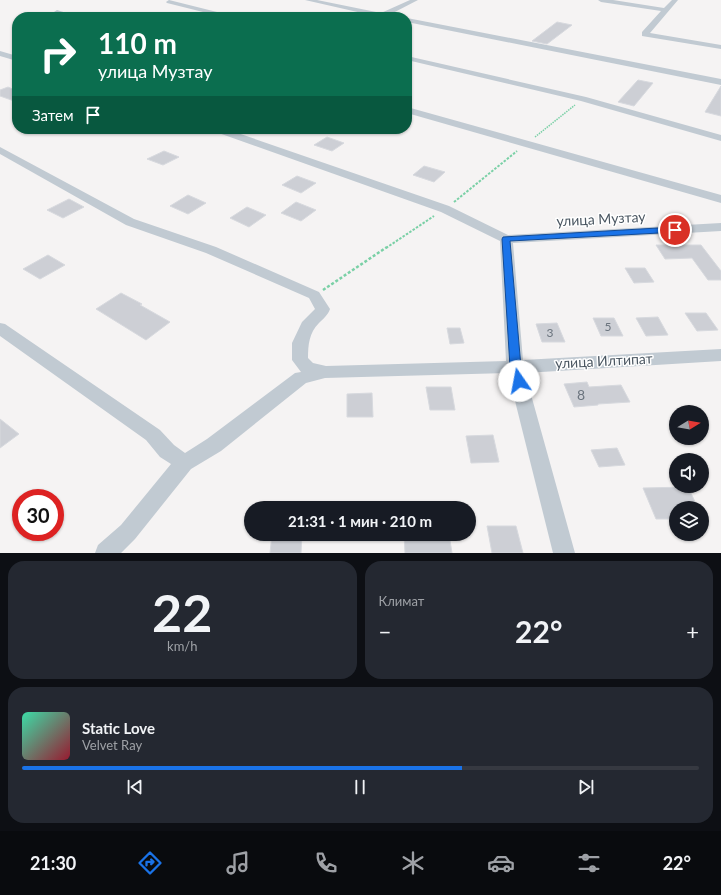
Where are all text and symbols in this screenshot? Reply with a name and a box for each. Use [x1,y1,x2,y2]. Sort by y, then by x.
text: 110 m [98,26,177,60]
icon: right [32,28,84,80]
text: улица Музтау [98,60,212,82]
icon: arrive [82,104,104,126]
text: Затем [32,106,74,124]
street label: улица Музтау [556,208,647,229]
pin [658,213,692,247]
icon: arrive [664,219,686,241]
house number: 5 [605,319,612,334]
house number: 3 [547,325,554,340]
street label: улица Илтипат [555,349,653,372]
position arrow [498,360,540,402]
house number: 8 [577,386,585,403]
north arrow [669,405,709,445]
map controls [669,405,709,541]
button: sound [669,453,709,493]
speed limit sign: 30 [12,489,64,541]
button: layers [669,501,709,541]
text: 21:31 · 1 мин · 210 m [288,512,432,530]
text: 22 [152,581,212,643]
text: Климат [379,593,424,609]
text: 22° [515,613,562,649]
text: − [379,618,391,645]
text: + [686,618,699,645]
text: km/h [167,638,197,654]
text: Static Love [82,719,155,737]
text: Velvet Ray [82,737,142,753]
icon: previous [124,776,146,798]
icon: pause [349,776,371,798]
icon: next [575,776,597,798]
icon: directions [136,849,164,877]
icon: music [224,849,252,877]
icon: phone [312,849,340,877]
icon: climate [399,849,427,877]
icon: car [487,849,515,877]
icon: filters [575,849,603,877]
text: 21:30 [30,852,76,874]
text: 22° [663,852,691,874]

